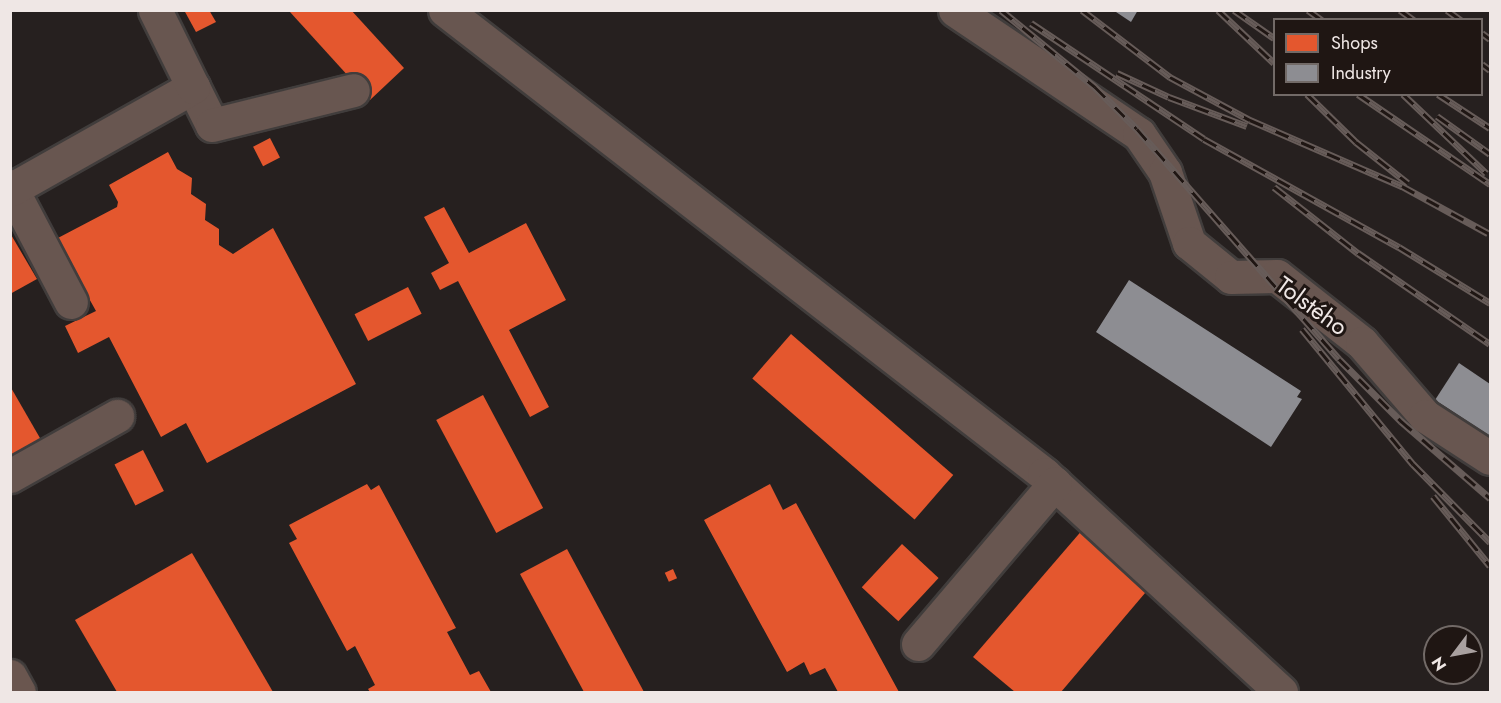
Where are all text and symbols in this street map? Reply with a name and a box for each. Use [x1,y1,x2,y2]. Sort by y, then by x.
legend [1273,18,1483,96]
text: Shops [1331,30,1378,56]
text: Industry [1331,60,1391,86]
street label: Tolstého [1271,271,1353,341]
north arrow [1423,625,1483,685]
text: N [1426,652,1452,675]

